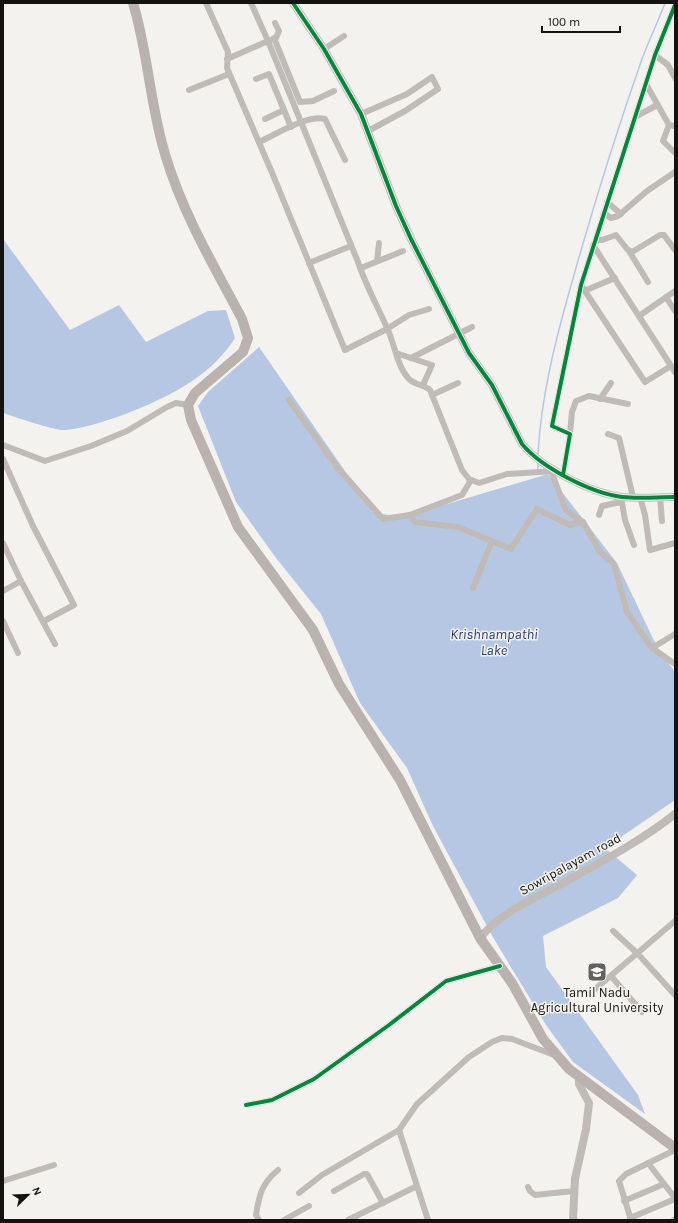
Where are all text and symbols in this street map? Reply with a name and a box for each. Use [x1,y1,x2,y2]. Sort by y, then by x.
scale bar [542,8,620,34]
text: 100 m [548,15,580,29]
water label: Krishnampathi Lake [450,626,538,659]
street label: Sowripalayam road [517,830,623,898]
school or university icon: Tamil Nadu Agricultural University [586,961,608,983]
place label: Tamil Nadu Agricultural University [531,985,663,1015]
north arrow [8,1175,48,1215]
text: N [29,1185,44,1197]

